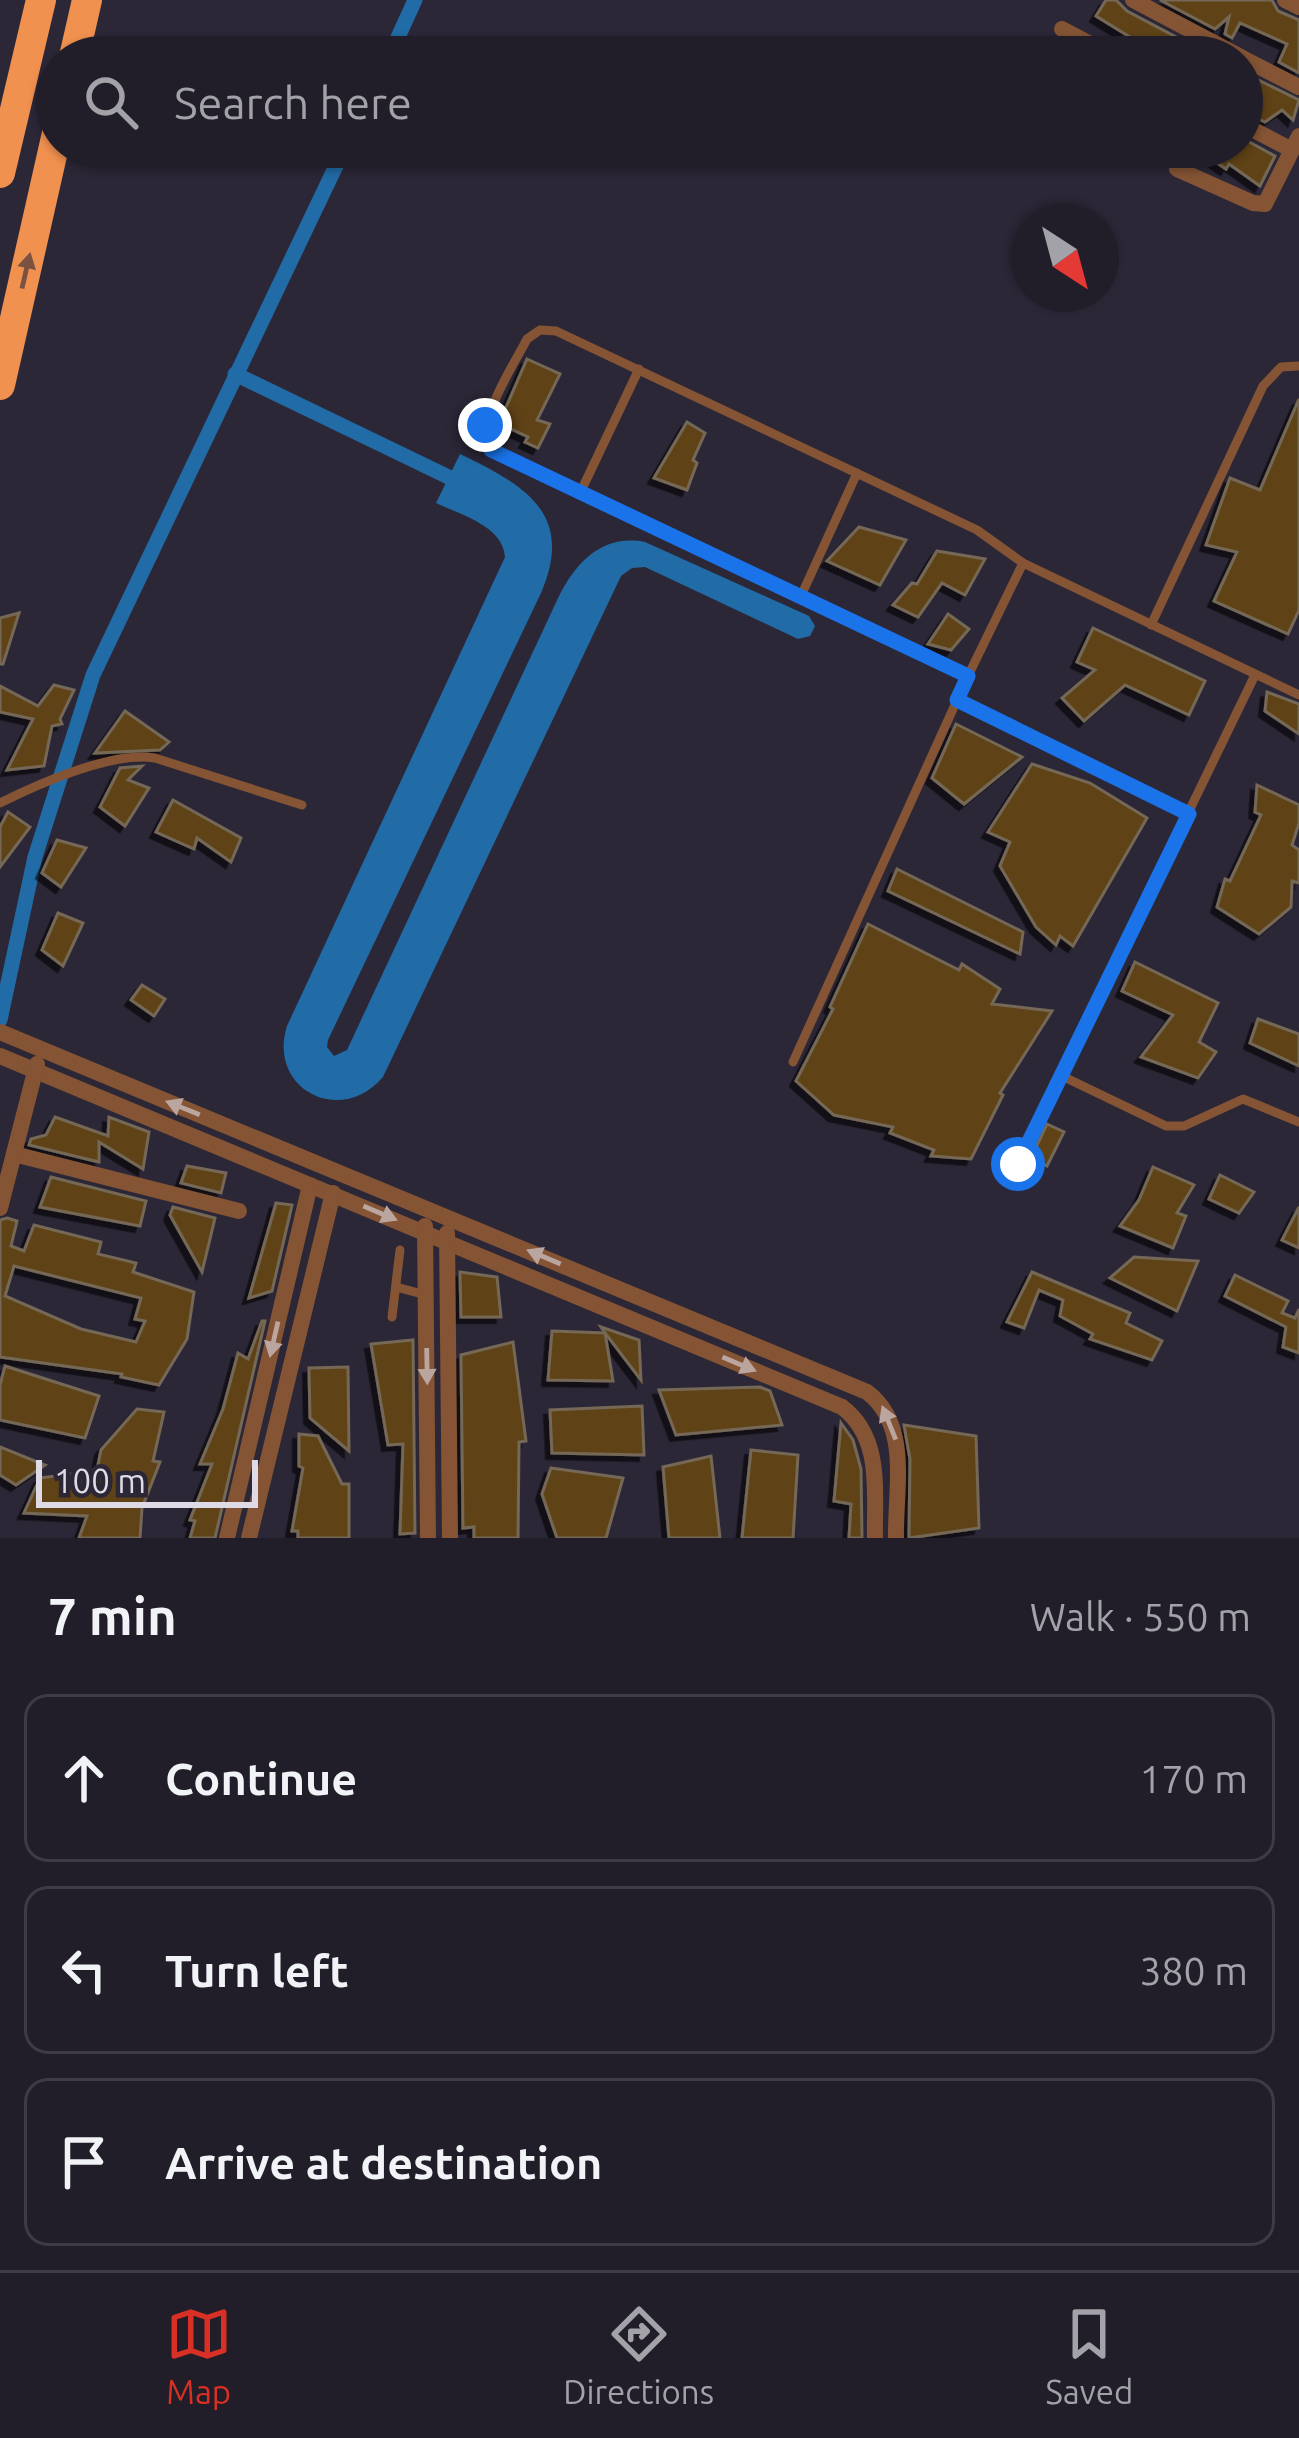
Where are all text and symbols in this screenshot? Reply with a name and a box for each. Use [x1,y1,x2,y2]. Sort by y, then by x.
search box [36,36,1263,168]
icon: search [78,69,144,135]
text: Search here [174,77,412,128]
north arrow [1011,204,1119,312]
one-way arrow [17,251,36,289]
route end [458,398,512,452]
one-way arrow [165,1098,201,1117]
route start [991,1137,1045,1191]
one-way arrow [362,1204,398,1223]
one-way arrow [525,1247,561,1266]
one-way arrow [264,1321,283,1358]
one-way arrow [417,1348,437,1386]
one-way arrow [722,1355,758,1374]
one-way arrow [878,1405,897,1441]
scale bar [36,1454,258,1507]
text: 100 m [54,1462,146,1499]
text: 7 min [48,1587,177,1645]
text: Walk · 550 m [1030,1595,1251,1638]
icon: ahead [51,1745,117,1811]
text: Continue [165,1753,357,1804]
text: 170 m [1139,1757,1248,1800]
icon: left [51,1937,117,2003]
text: Turn left [165,1945,349,1996]
text: 380 m [1139,1949,1248,1992]
icon: arrive [51,2129,117,2195]
text: Arrive at destination [165,2137,602,2188]
tab: Map [166,2301,232,2410]
tab: Directions [563,2301,714,2410]
tab: Saved [1045,2301,1133,2410]

